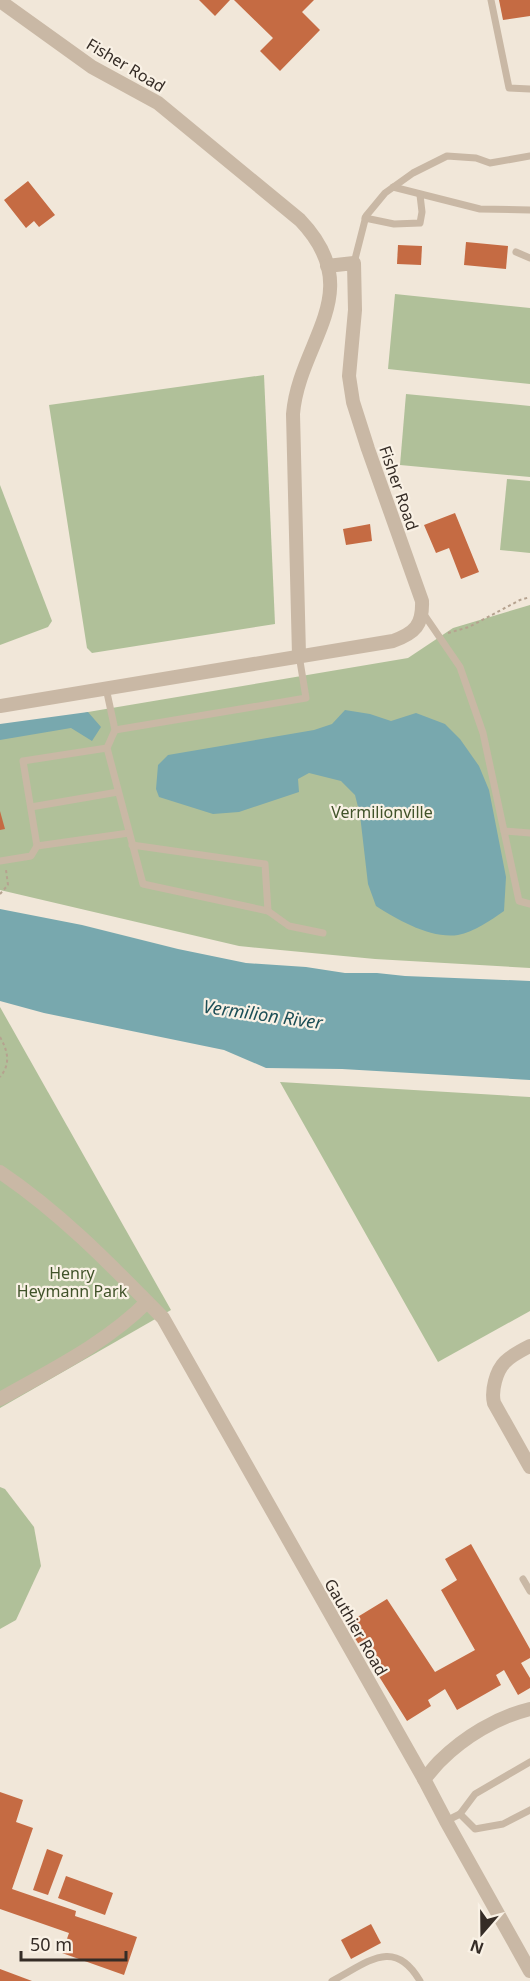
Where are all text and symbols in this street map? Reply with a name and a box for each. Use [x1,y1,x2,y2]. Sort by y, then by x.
street label: Fisher Road [83,33,169,97]
street label: Fisher Road [374,443,424,533]
park label: Vermilionville [331,801,433,823]
water label: Vermilion River [202,994,325,1034]
park label: Henry Heymann Park [17,1262,128,1302]
street label: Gauthier Road [319,1574,393,1680]
north arrow [452,1903,512,1963]
scale bar [21,1924,126,1962]
text: 50 m [30,1932,72,1956]
text: N [467,1935,487,1960]

